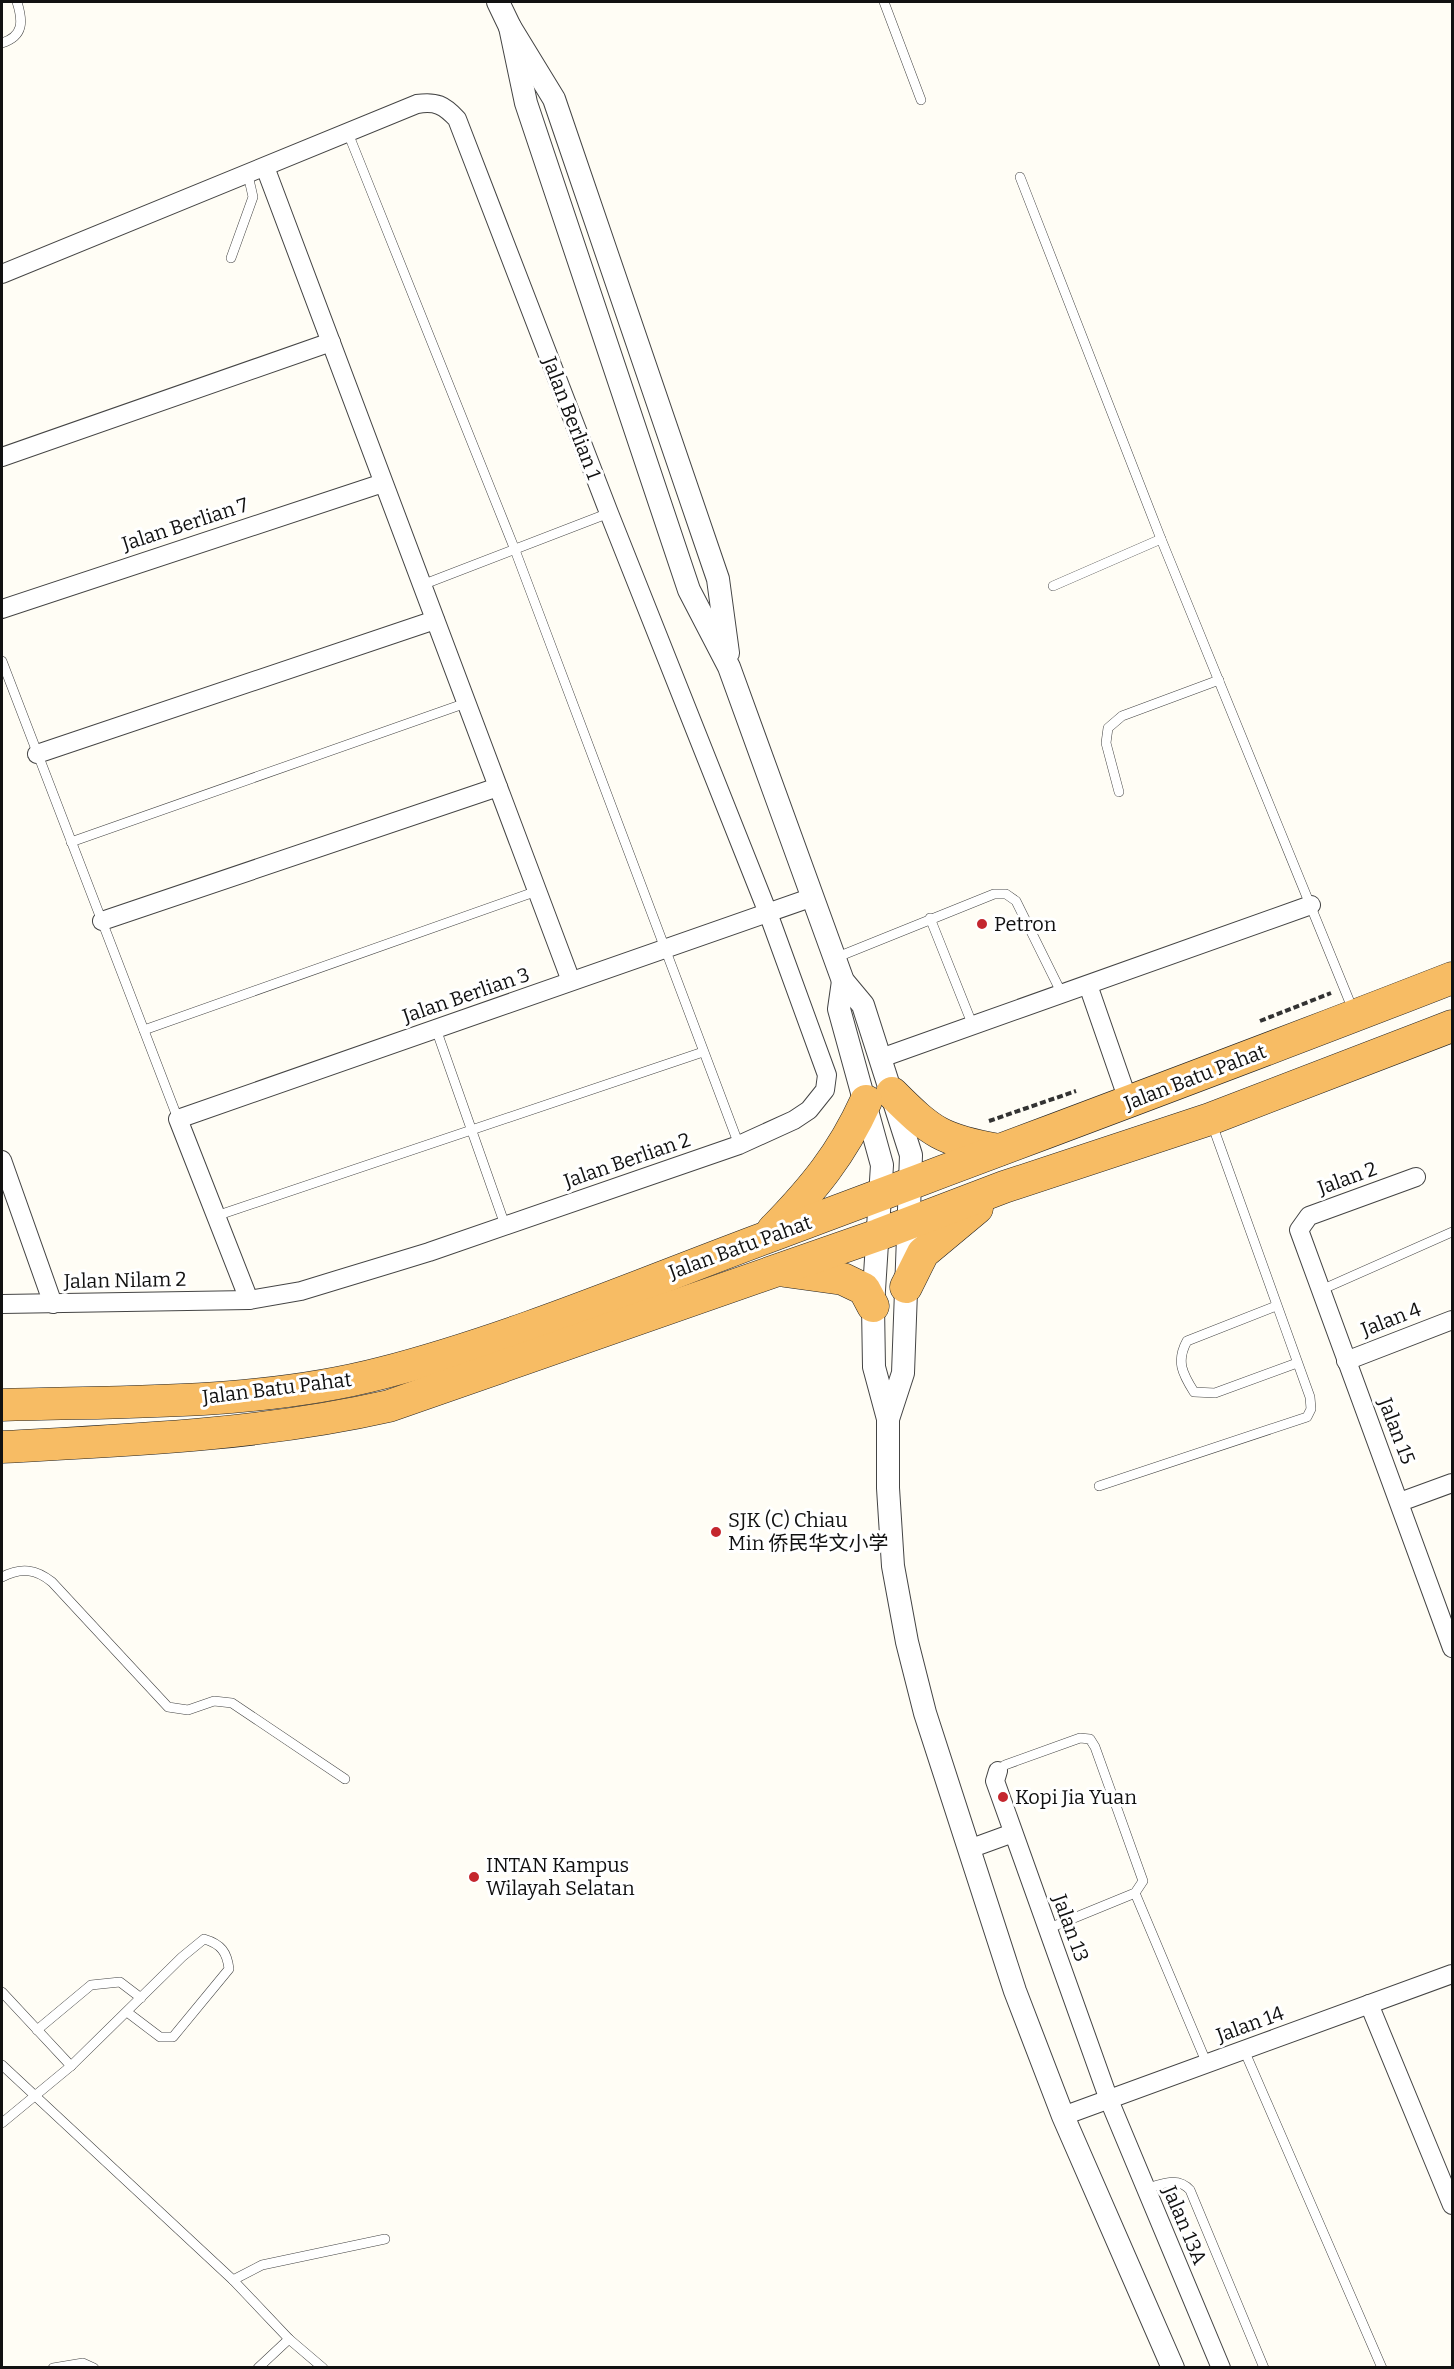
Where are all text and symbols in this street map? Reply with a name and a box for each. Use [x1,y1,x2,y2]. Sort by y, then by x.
street label: Jalan Berlian 1 [537,352,606,483]
street label: Jalan Berlian 7 [118,492,251,556]
place label: Petron [994,912,1057,936]
marker: Petron [975,917,989,931]
street label: Jalan Berlian 3 [398,962,533,1028]
street label: Jalan Batu Pahat [1120,1039,1269,1115]
street label: Jalan Berlian 2 [560,1127,693,1193]
street label: Jalan 2 [1313,1156,1380,1200]
street label: Jalan Batu Pahat [664,1210,815,1284]
street label: Jalan Nilam 2 [63,1267,186,1293]
street label: Jalan 4 [1357,1297,1424,1342]
street label: Jalan Batu Pahat [200,1367,353,1409]
street label: Jalan 15 [1373,1394,1421,1468]
place label: SJK (C) Chiau Min 侨民华文小学 [728,1508,888,1555]
marker: SJK (C) Chiau Min 侨民华文小学 [709,1525,723,1539]
place label: Kopi Jia Yuan [1015,1785,1137,1809]
marker: Kopi Jia Yuan [996,1790,1010,1804]
place label: INTAN Kampus Wilayah Selatan [486,1853,635,1900]
marker: INTAN Kampus Wilayah Selatan [467,1870,481,1884]
street label: Jalan 13 [1047,1890,1094,1965]
street label: Jalan 14 [1212,2001,1287,2048]
street label: Jalan 13A [1157,2181,1213,2269]

